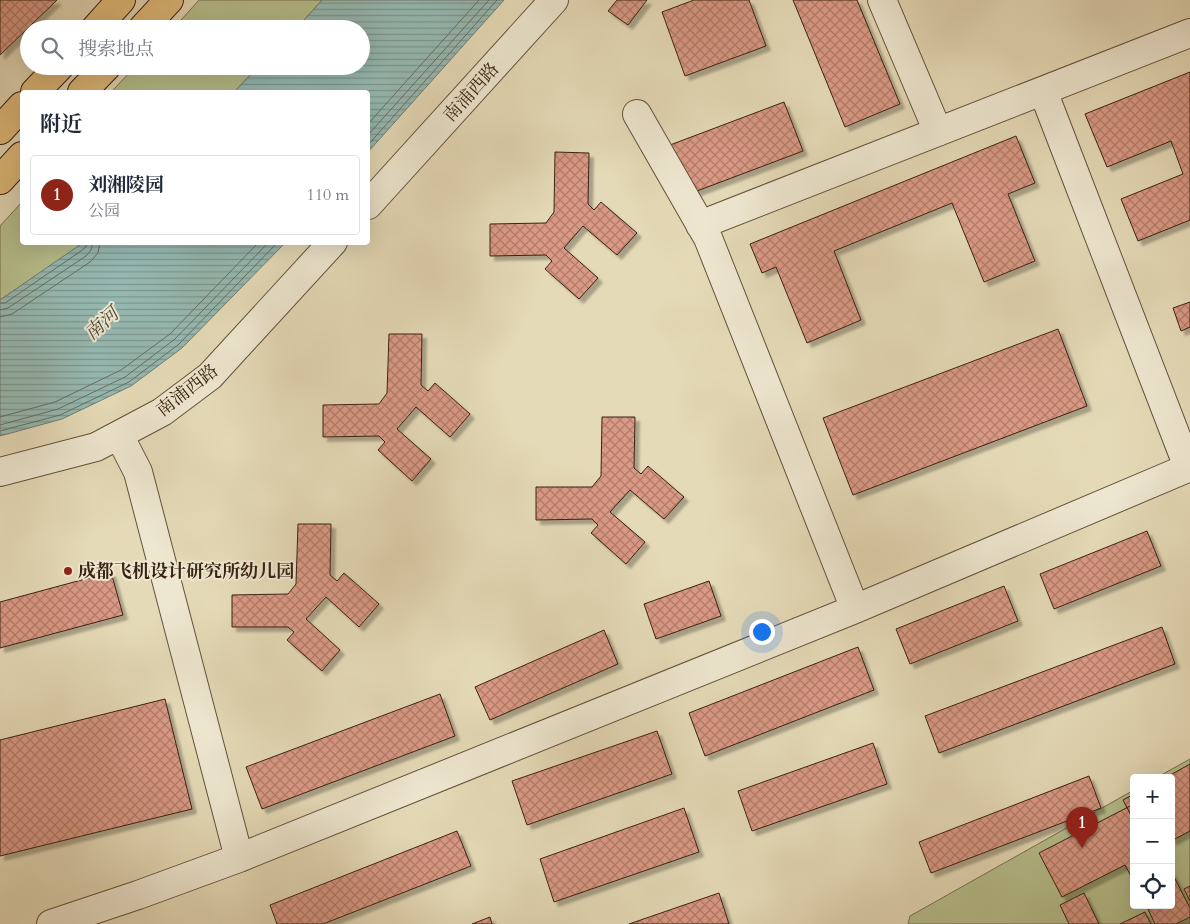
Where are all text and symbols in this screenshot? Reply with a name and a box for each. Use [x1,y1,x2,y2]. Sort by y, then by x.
search box [20,20,370,75]
icon: search [38,34,66,62]
text: 搜索地点 [78,36,154,62]
street label: 南浦西路 [438,57,505,127]
text: 附近 [40,110,82,139]
text: 刘湘陵园 [88,172,164,198]
text: 1 [53,184,61,206]
text: 110 m [307,184,349,206]
text: 公园 [88,200,120,222]
water label: 南河 [79,299,127,346]
street label: 南浦西路 [151,358,223,422]
place label: 成都飞机设计研究所幼儿园 [78,559,294,584]
marker: 成都飞机设计研究所幼儿园 [62,565,74,577]
your location [749,619,775,645]
map controls [1130,774,1175,909]
button: + [1130,774,1175,819]
pin: 1 [1066,807,1098,848]
button: − [1130,819,1175,864]
button: locate [1130,864,1175,909]

